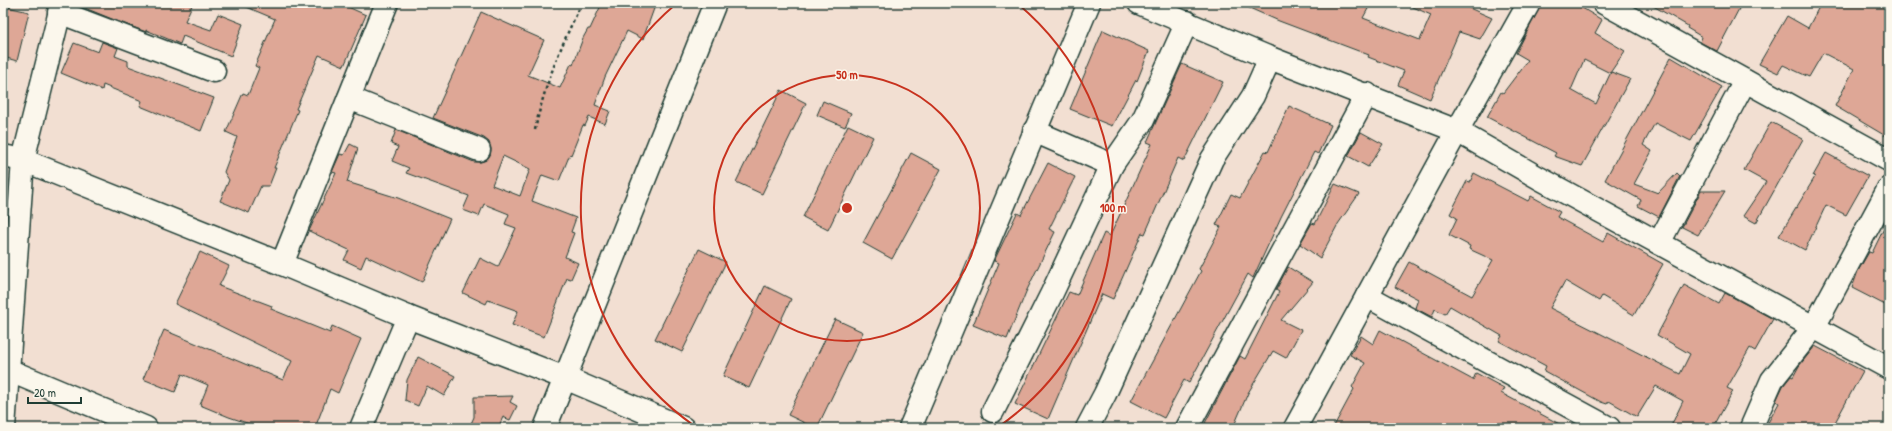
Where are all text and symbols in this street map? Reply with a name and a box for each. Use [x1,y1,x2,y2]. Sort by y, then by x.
text: 50 m [836,66,858,83]
text: 100 m [1100,199,1126,216]
centre of rings [840,201,854,215]
scale bar [28,379,81,405]
text: 20 m [34,384,56,401]

